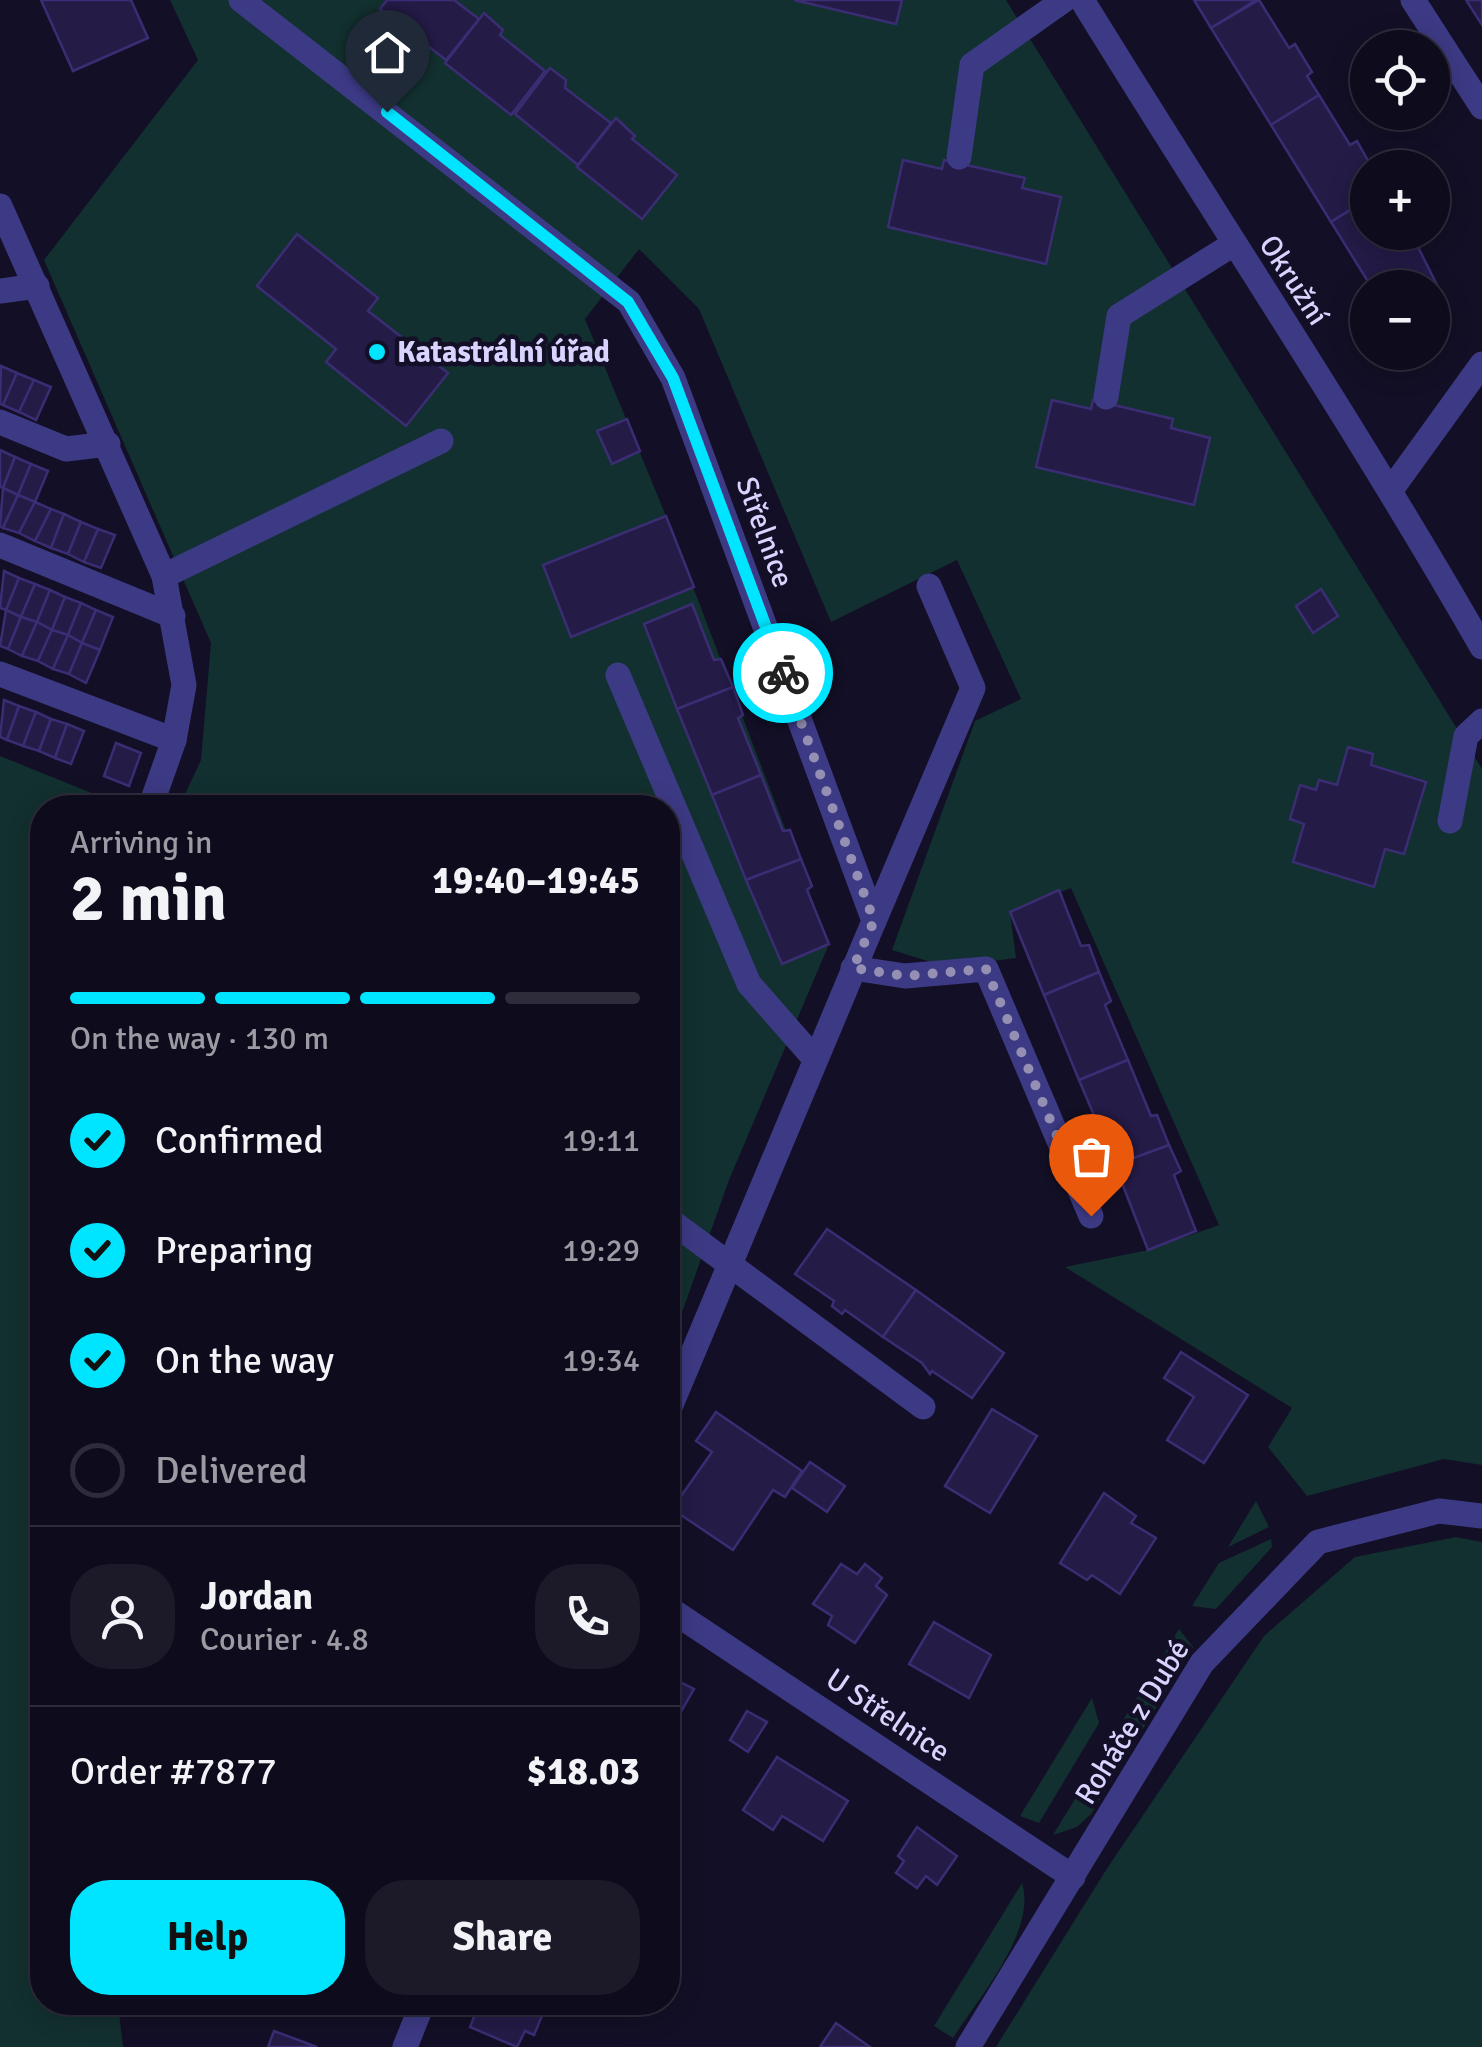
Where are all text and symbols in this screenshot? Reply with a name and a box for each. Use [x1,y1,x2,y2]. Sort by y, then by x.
pin [345,10,430,113]
icon: home [360,25,415,80]
map controls [1350,30,1450,370]
button: locate [1350,30,1450,130]
button: + [1350,150,1450,250]
street label: Okružní [1251,228,1336,332]
button: − [1350,270,1450,370]
place label: Katastrální úřad [397,334,610,371]
marker: Katastrální úřad [366,341,388,363]
street label: Střelnice [727,472,802,593]
courier [733,623,833,723]
icon: bike [756,646,811,701]
text: Arriving in [70,823,212,862]
text: 19:40–19:45 [432,857,640,904]
text: 2 min [70,859,227,939]
text: On the way · 130 m [70,1019,329,1058]
icon: check [70,1113,125,1168]
pin [1049,1114,1134,1217]
text: Confirmed [155,1117,324,1164]
text: 19:11 [562,1121,640,1160]
icon: bag [1064,1129,1119,1184]
icon: check [70,1223,125,1278]
text: Preparing [155,1227,313,1274]
text: 19:29 [562,1231,640,1270]
icon: check [70,1333,125,1388]
text: On the way [155,1337,334,1384]
text: 19:34 [562,1341,640,1380]
text: Delivered [155,1447,308,1494]
button: person [70,1564,175,1669]
button: phone [535,1564,640,1669]
text: Jordan [200,1573,313,1620]
text: Courier · 4.8 [200,1620,369,1659]
street label: Roháče z Dubé [1067,1633,1198,1811]
street label: U Střelnice [819,1660,957,1770]
text: Order #7877 [70,1748,277,1795]
text: $18.03 [527,1748,640,1795]
button: Help [70,1880,345,1995]
button: Share [365,1880,640,1995]

